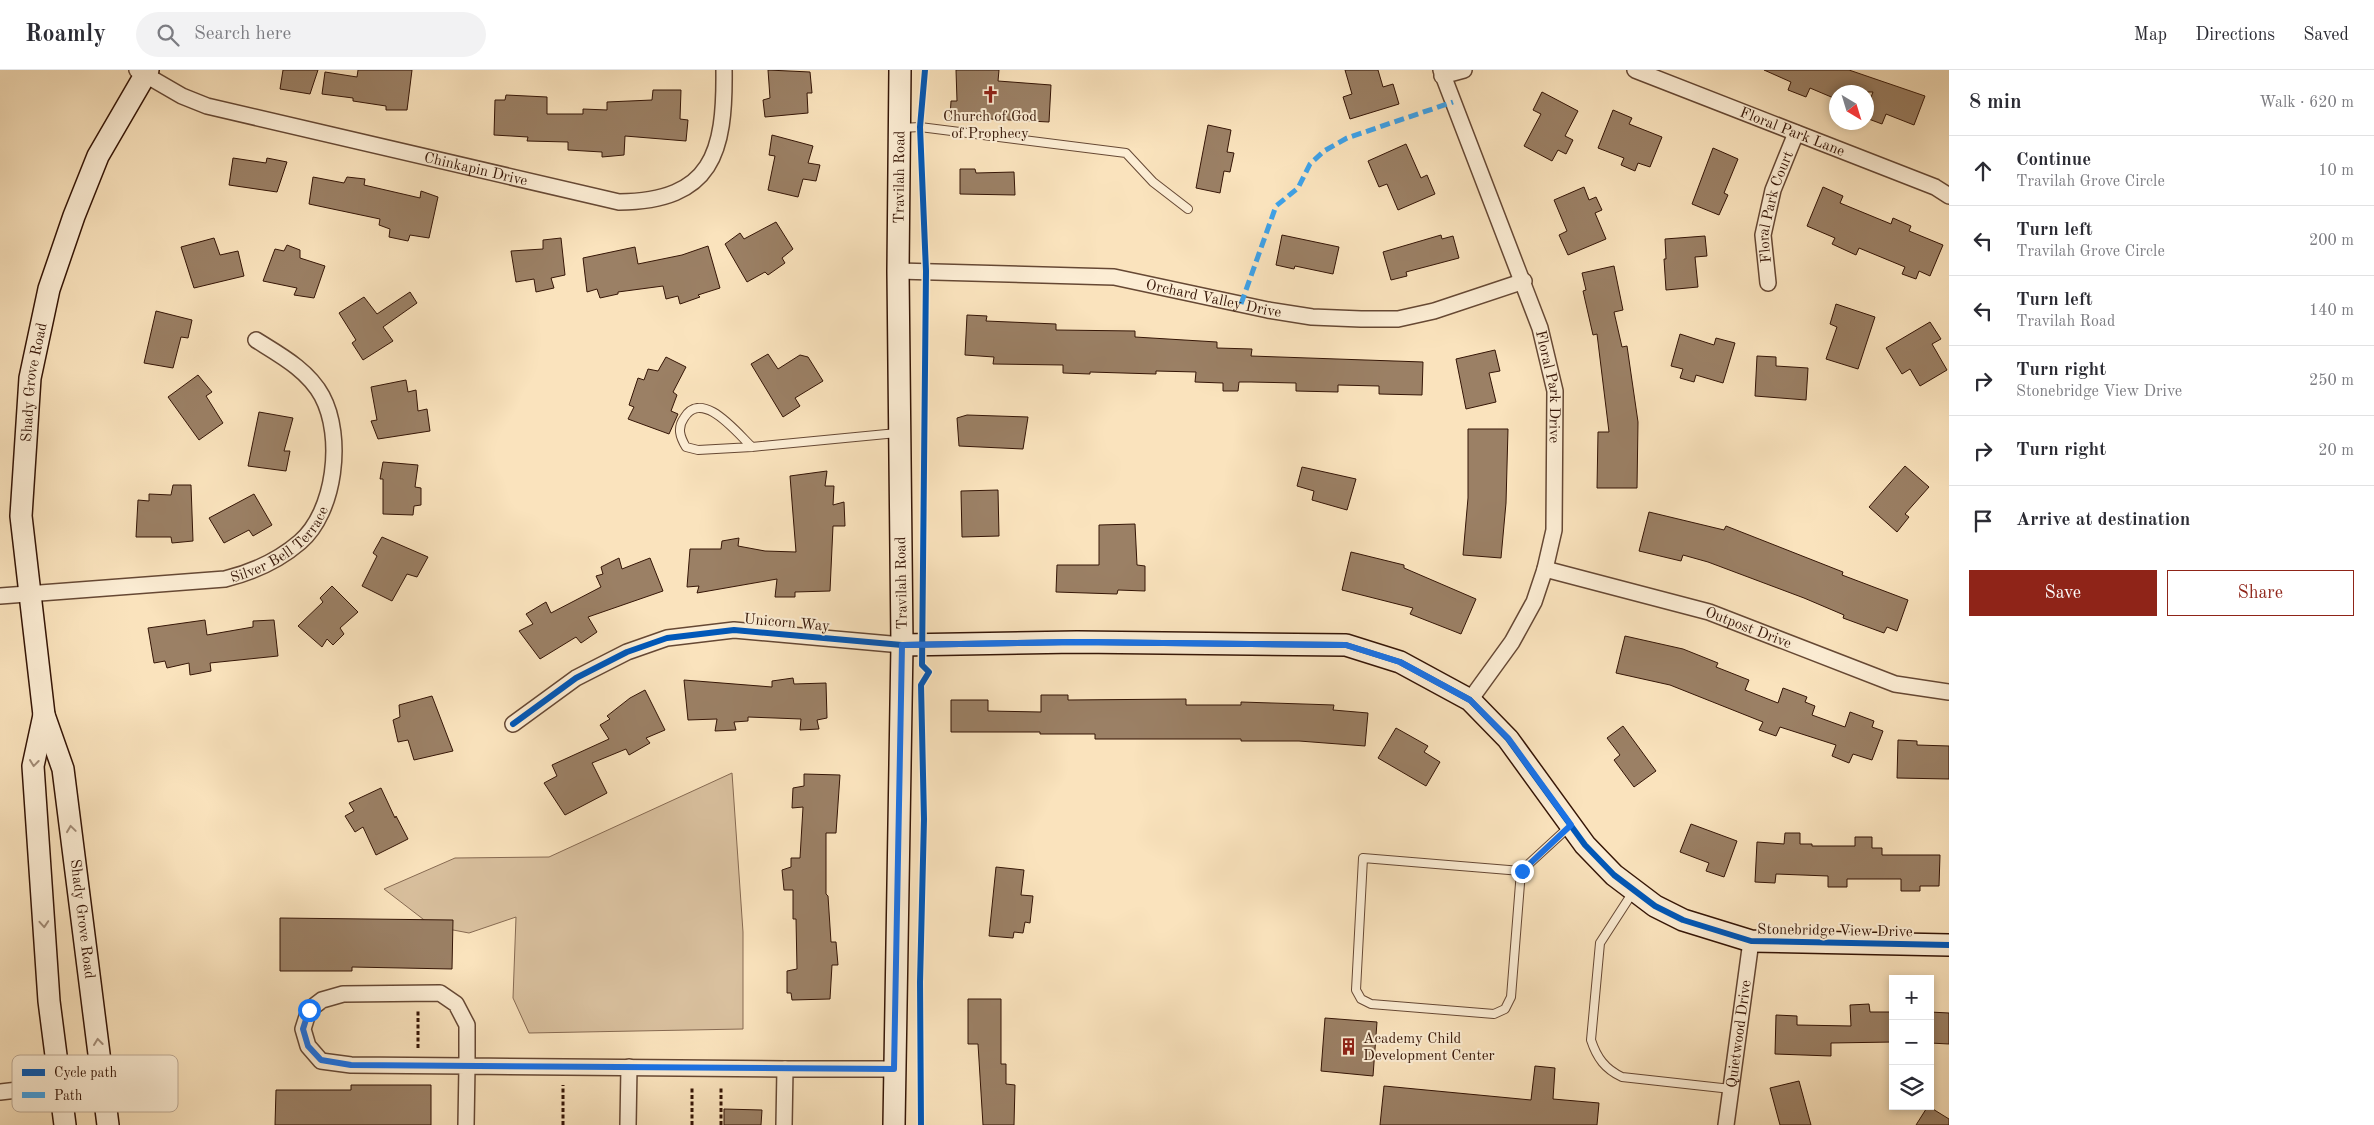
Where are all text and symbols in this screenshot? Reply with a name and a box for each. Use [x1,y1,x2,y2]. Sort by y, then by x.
search box [136,12,486,57]
icon: search [154,21,182,49]
text: Roamly [25,23,106,47]
text: Search here [194,25,291,44]
text: Map [2134,26,2167,44]
text: Directions [2195,26,2275,44]
text: Saved [2303,26,2349,44]
church icon: Church of God of Prophecy [980,85,1000,105]
north arrow [1829,85,1874,130]
text: 8 min [1969,92,2022,113]
text: Walk · 620 m [2259,95,2354,111]
street label: Floral Park Lane [1737,106,1846,160]
place label: Church of God of Prophecy [943,110,1037,142]
street label: Travilah Road [892,130,908,224]
street label: Floral Park Court [1757,149,1797,264]
street label: Chinkapin Drive [422,151,529,189]
text: Continue [2016,151,2091,170]
icon: ahead [1969,157,1997,185]
text: 10 m [2318,163,2354,179]
text: Travilah Grove Circle [2016,174,2165,190]
text: Turn left [2016,221,2093,240]
icon: left [1969,227,1997,255]
text: 200 m [2309,233,2354,249]
text: Travilah Grove Circle [2016,244,2165,260]
street label: Orchard Valley Drive [1144,278,1282,321]
text: Turn left [2016,291,2093,310]
icon: left [1969,297,1997,325]
text: 140 m [2309,303,2354,319]
text: Travilah Road [2016,314,2115,330]
street label: Shady Grove Road [20,321,51,442]
street label: Floral Park Drive [1532,329,1561,443]
text: Turn right [2016,361,2106,380]
icon: right [1969,367,1997,395]
text: 250 m [2309,373,2354,389]
text: Stonebridge View Drive [2016,384,2182,400]
icon: right [1969,437,1997,465]
text: Turn right [2016,441,2106,460]
text: 20 m [2318,443,2354,459]
street label: Silver Bell Terrace [229,505,332,586]
icon: arrive [1969,507,1997,535]
text: Arrive at destination [2016,511,2190,530]
street label: Travilah Road [894,536,911,630]
button: Save [1969,570,2157,616]
button: Share [2167,570,2354,616]
street label: Outpost Drive [1703,605,1793,652]
street label: Unicorn Way [743,612,831,635]
one-way arrow [30,758,40,767]
one-way arrow [66,824,77,832]
street label: Shady Grove Road [67,859,96,980]
route end [1511,860,1534,883]
one-way arrow [38,921,49,929]
street label: Stonebridge View Drive [1757,923,1913,940]
map controls [1889,975,1934,1110]
button: + [1889,975,1934,1020]
street label: Quietwood Drive [1725,979,1755,1089]
route start [298,999,321,1022]
button: − [1889,1020,1934,1065]
place label: Academy Child Development Center [1363,1032,1495,1064]
building icon: Academy Child Development Center [1339,1037,1359,1057]
one-way arrow [93,1038,104,1046]
legend [12,1055,178,1112]
button: layers [1889,1065,1934,1110]
text: Cycle path [54,1066,117,1080]
text: Path [54,1089,83,1103]

